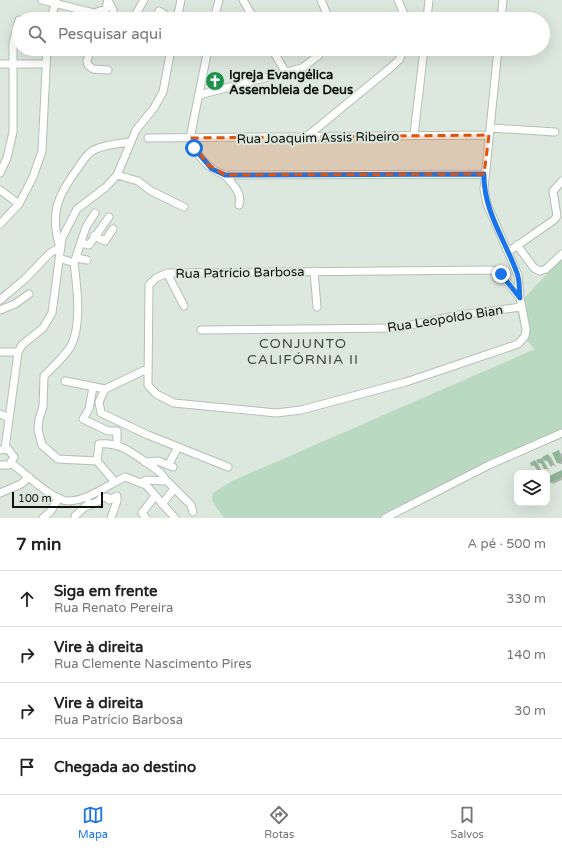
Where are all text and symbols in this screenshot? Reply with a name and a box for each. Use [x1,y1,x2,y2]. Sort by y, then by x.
search box [12,12,550,56]
icon: search [26,23,48,45]
text: Pesquisar aqui [58,25,162,43]
place label: Igreja Evangélica Assembleia de Deus [229,67,353,98]
church icon: Igreja Evangélica Assembleia de Deus [204,70,226,92]
street label: Rua Joaquim Assis Ribeiro [236,129,400,147]
route start [185,139,203,157]
street label: Rua Patrício Barbosa [175,264,305,282]
route end [492,265,510,283]
street label: Rua Leopoldo Bian [386,302,504,336]
district label: CONJUNTO CALIFÓRNIA II [247,335,359,368]
map controls [514,470,550,506]
button: layers [514,470,550,506]
scale bar [12,490,103,509]
text: 100 m [18,492,52,505]
text: 7 min [16,534,61,555]
text: A pé · 500 m [467,536,546,552]
text: Siga em frente [54,582,158,600]
icon: ahead [16,588,38,610]
text: 330 m [506,591,546,607]
text: Rua Renato Pereira [54,600,173,616]
text: Vire à direita [54,638,143,656]
icon: right [16,644,38,666]
text: 140 m [506,647,546,663]
text: Rua Clemente Nascimento Pires [54,656,252,672]
text: Vire à direita [54,694,143,712]
icon: right [16,700,38,722]
text: 30 m [514,703,546,719]
text: Rua Patrício Barbosa [54,712,183,728]
icon: arrive [16,756,38,778]
text: Chegada ao destino [54,758,196,776]
tab: Mapa [78,804,108,841]
tab: Rotas [264,804,294,841]
tab: Salvos [450,804,484,841]

